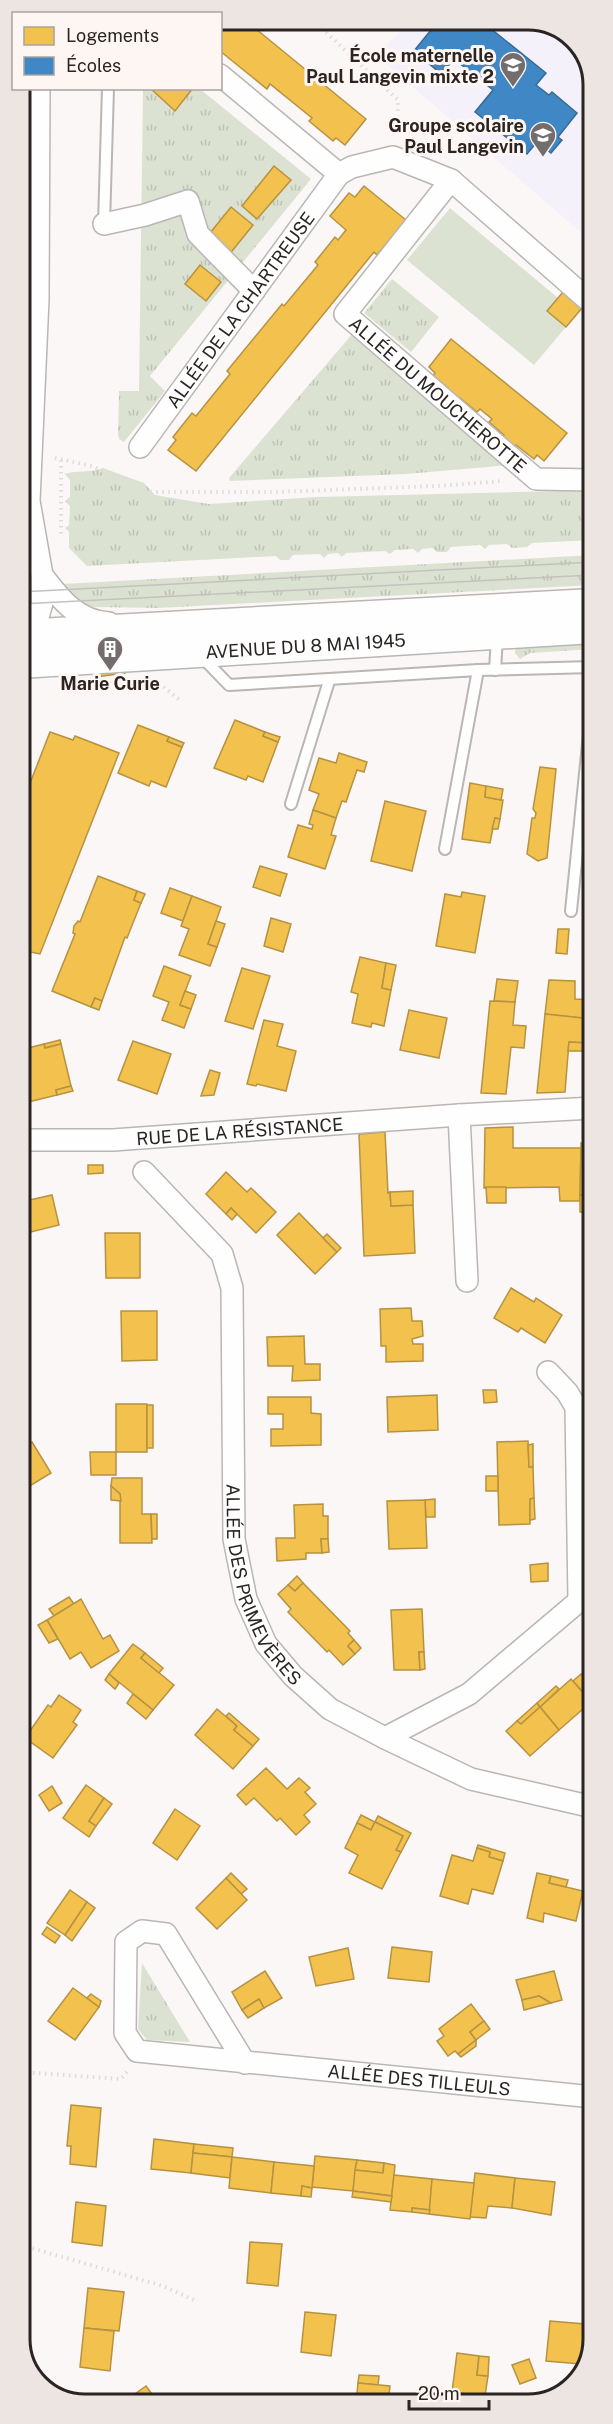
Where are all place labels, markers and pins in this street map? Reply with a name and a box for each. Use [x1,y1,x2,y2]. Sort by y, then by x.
place label: École maternelle Paul Langevin mixte 2 [306,44,494,87]
school or university icon: École maternelle Paul Langevin mixte 2 [498,50,528,88]
place label: Groupe scolaire Paul Langevin [388,115,524,157]
school or university icon: Groupe scolaire Paul Langevin [528,120,558,158]
building icon: Marie Curie [95,634,125,672]
place label: Marie Curie [60,673,160,694]

